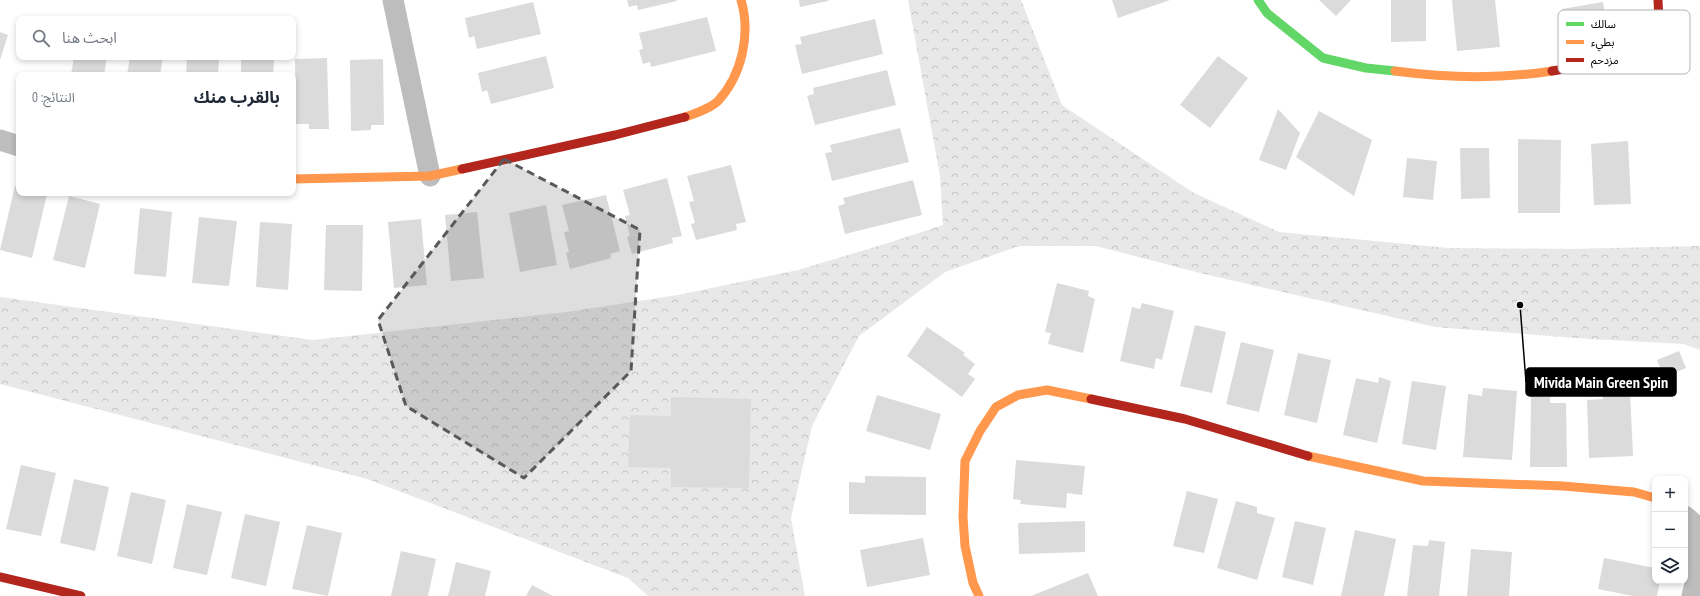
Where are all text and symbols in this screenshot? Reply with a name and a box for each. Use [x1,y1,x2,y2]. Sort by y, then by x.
legend [1558,10,1690,74]
search box [16,16,296,60]
text: سالك [1591,17,1616,31]
icon: search [30,27,52,49]
text: ابحث هنا [62,28,117,47]
text: بطيء [1591,35,1614,52]
text: مزدحم [1591,53,1619,69]
text: بالقرب منك [194,86,280,108]
text: النتائج: 0 [32,89,75,106]
callout: Mivida Main Green Spin [1526,368,1676,396]
text: Mivida Main Green Spin [1534,372,1668,392]
map controls [1652,476,1688,584]
button: + [1652,476,1688,512]
button: − [1652,512,1688,548]
button: layers [1652,548,1688,584]

